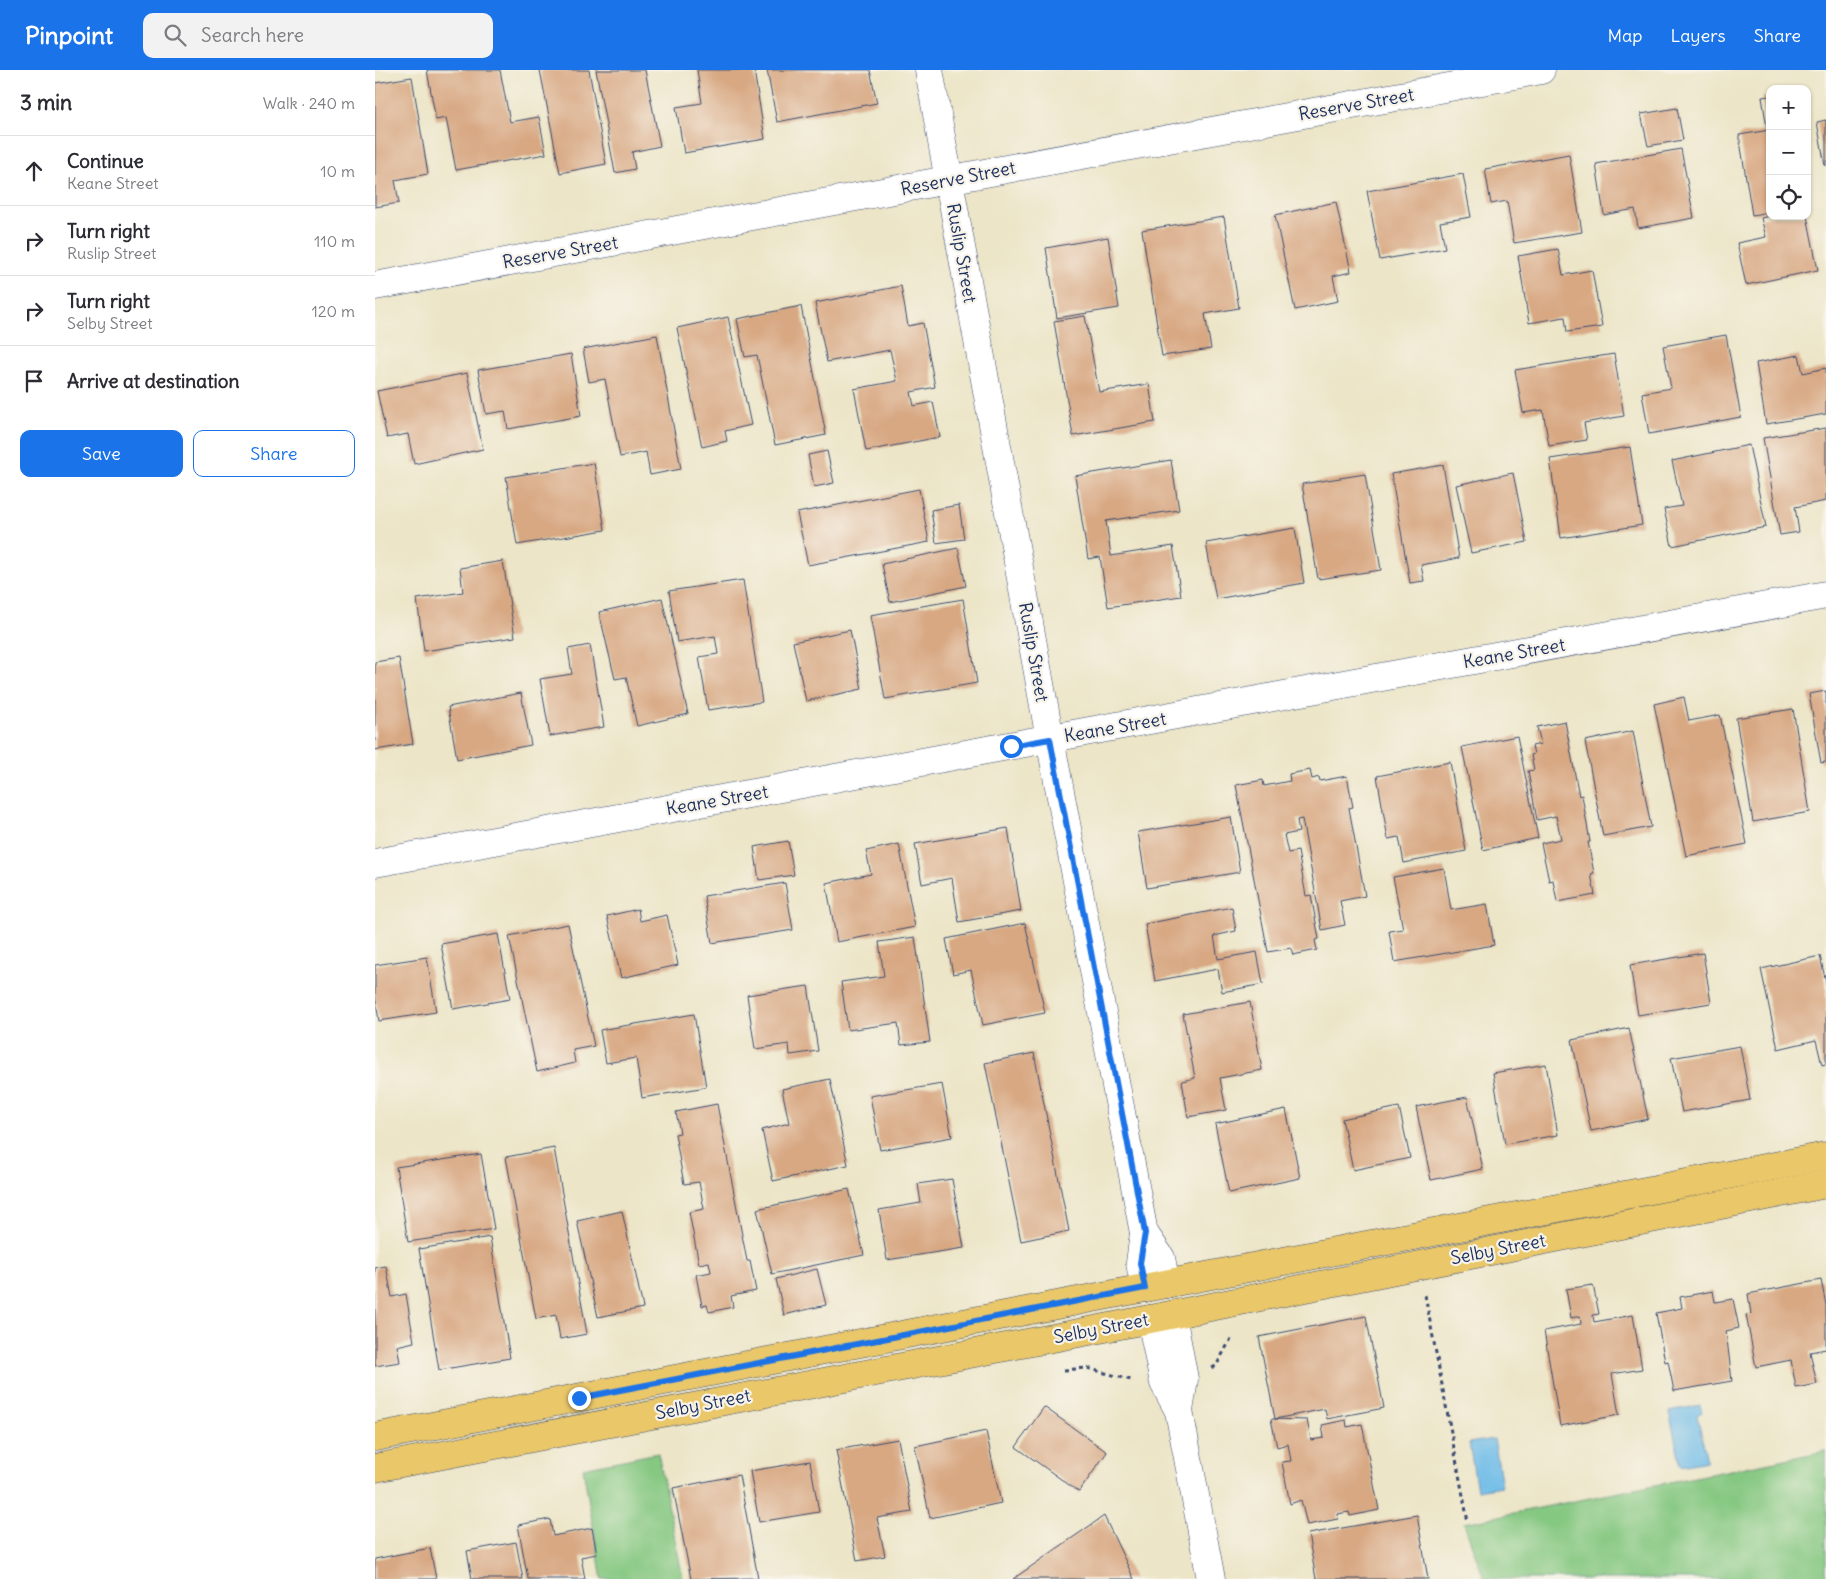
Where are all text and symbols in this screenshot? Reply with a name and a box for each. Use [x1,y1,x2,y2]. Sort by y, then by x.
search box [143,13,493,58]
text: Pinpoint [25,20,113,50]
icon: search [161,21,189,49]
text: Search here [201,23,304,47]
text: Map [1607,24,1642,47]
text: Layers [1670,24,1726,47]
text: Share [1754,24,1801,47]
street label: Reserve Street [1297,83,1415,125]
map controls [1766,85,1811,220]
button: + [1766,85,1811,130]
text: 3 min [20,89,72,116]
text: Walk · 240 m [263,93,355,113]
button: − [1766,130,1811,175]
text: Continue [67,149,144,173]
street label: Reserve Street [898,156,1018,200]
icon: ahead [20,157,48,185]
text: 10 m [320,161,355,181]
text: Keane Street [67,173,159,193]
button: locate [1766,175,1811,220]
street label: Ruslip Street [942,201,982,305]
text: Turn right [67,219,150,243]
icon: right [20,227,48,255]
text: 110 m [314,231,355,251]
street label: Reserve Street [501,231,619,273]
text: Ruslip Street [67,243,157,263]
text: Turn right [67,289,150,313]
icon: right [20,297,48,325]
text: 120 m [312,301,355,321]
text: Selby Street [67,313,153,333]
icon: arrive [20,367,48,395]
text: Arrive at destination [67,369,240,393]
button: Save [20,430,183,477]
button: Share [193,430,355,477]
street label: Ruslip Street [1014,600,1054,704]
street label: Keane Street [1461,633,1567,673]
street label: Keane Street [1062,707,1168,747]
route start [1000,735,1023,758]
street label: Keane Street [664,780,770,820]
street label: Selby Street [1449,1229,1547,1269]
street label: Selby Street [1052,1308,1150,1348]
street label: Selby Street [654,1384,752,1424]
route end [568,1387,591,1410]

